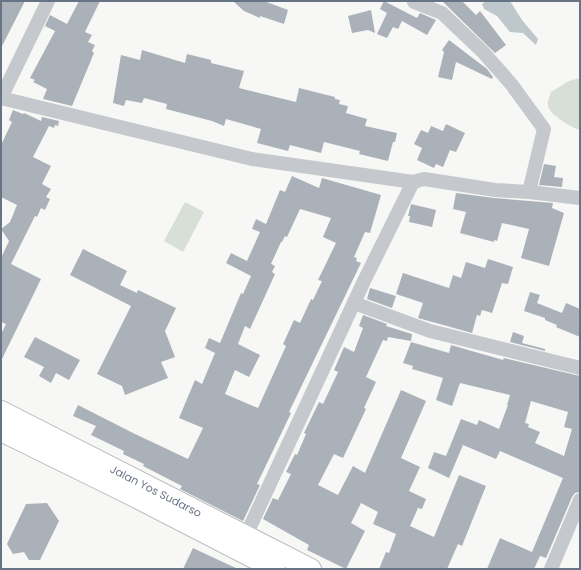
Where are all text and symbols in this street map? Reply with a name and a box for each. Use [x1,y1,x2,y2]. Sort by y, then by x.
street label: Jalan Yos Sudarso [107,461,205,521]

